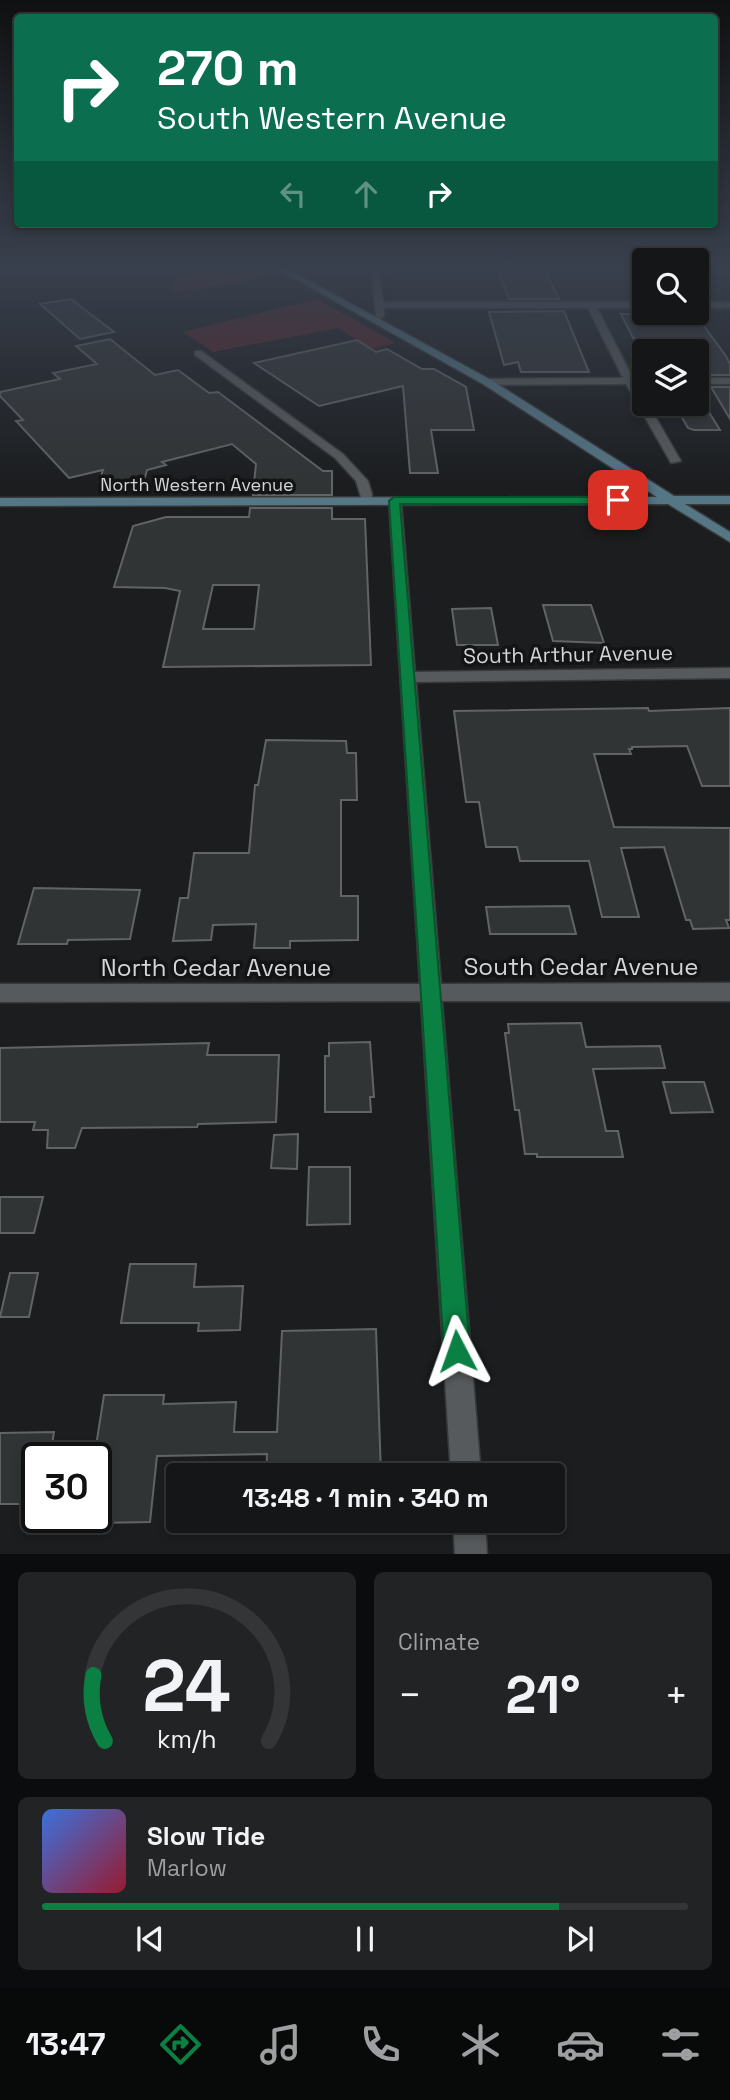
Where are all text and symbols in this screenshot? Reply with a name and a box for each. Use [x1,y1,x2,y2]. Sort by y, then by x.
text: 270 m [157,37,299,99]
icon: right [42,42,133,133]
text: South Western Avenue [157,98,507,138]
icon: left [274,175,312,213]
icon: ahead [347,175,385,213]
icon: right [420,175,458,213]
map controls [632,248,709,416]
button: search [632,248,709,325]
button: layers [632,339,709,416]
pin [588,470,648,530]
street label: North Western Avenue [100,473,294,496]
icon: arrive [599,481,637,519]
street label: South Arthur Avenue [463,639,673,669]
street label: South Cedar Avenue [464,951,698,982]
street label: North Cedar Avenue [101,952,331,983]
position arrow [420,1314,494,1388]
speed limit sign: 30 [21,1442,112,1533]
text: 13:48 · 1 min · 340 m [242,1481,489,1515]
text: Climate [398,1627,480,1657]
text: 24 [143,1640,231,1733]
text: 21° [506,1662,580,1728]
text: − [398,1671,422,1719]
text: + [664,1671,688,1719]
text: km/h [157,1723,217,1755]
text: Slow Tide [147,1819,265,1853]
text: Marlow [147,1853,227,1883]
icon: previous [131,1920,169,1958]
icon: pause [346,1920,384,1958]
icon: next [561,1920,599,1958]
icon: directions [156,2020,205,2069]
icon: music [256,2020,305,2069]
icon: phone [356,2020,405,2069]
icon: climate [456,2020,505,2069]
icon: car [556,2020,605,2069]
icon: filters [656,2020,705,2069]
text: 13:47 [25,2024,106,2064]

